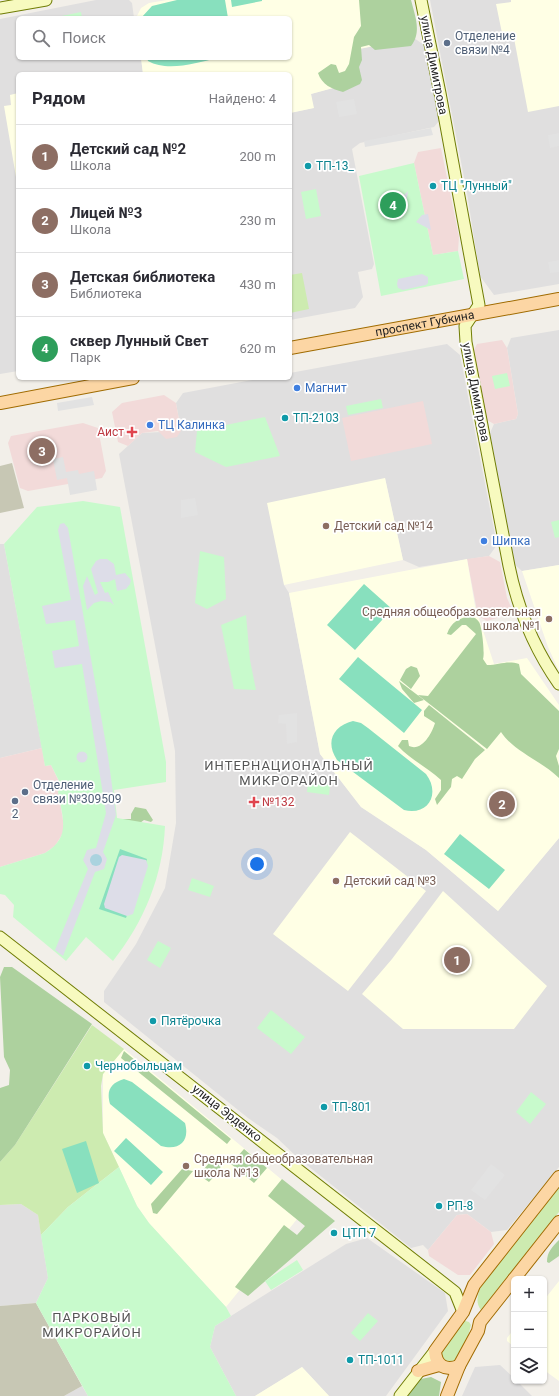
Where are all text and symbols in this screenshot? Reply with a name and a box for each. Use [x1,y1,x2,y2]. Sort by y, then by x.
street label: улица Димитрова [418,14,450,116]
search box [16,16,292,60]
icon: search [30,27,52,49]
text: Поиск [62,29,106,47]
place label: Отделение связи №4 [455,29,516,57]
marker: Отделение связи №4 [442,38,452,48]
text: Рядом [32,88,86,108]
text: Найдено: 4 [209,91,276,106]
text: Детский сад №2 [70,140,186,158]
text: 1 [41,149,49,164]
text: 200 m [239,149,276,164]
text: Школа [70,158,111,173]
place label: ТП-13_ [316,159,355,173]
marker: ТП-13_ [303,161,313,171]
place label: ТЦ "Лунный" [441,179,512,193]
marker: ТЦ "Лунный" [428,181,438,191]
pin: 4 [380,190,406,220]
text: Лицей №3 [70,204,142,222]
text: 2 [41,213,49,228]
text: 230 m [239,213,276,228]
text: Школа [70,222,111,237]
text: Детская библиотека [70,268,215,286]
text: 3 [41,277,49,292]
text: 430 m [239,277,276,292]
text: Библиотека [70,286,142,301]
street label: проспект Губкина [374,308,475,339]
text: сквер Лунный Свет [70,332,209,350]
text: 4 [41,341,49,356]
text: 620 m [239,341,276,356]
street label: улица Димитрова [460,341,492,443]
text: Парк [70,350,101,365]
place label: Магнит [305,381,347,395]
marker: Магнит [292,383,302,393]
place label: ТП-2103 [293,411,339,425]
marker: ТП-2103 [280,413,290,423]
place label: ТЦ Калинка [158,418,225,432]
marker: ТЦ Калинка [145,420,155,430]
place label: Аист [97,425,124,439]
marker: Аист [127,427,137,437]
pin: 3 [29,436,55,466]
place label: Детский сад №14 [334,519,433,533]
marker: Детский сад №14 [321,521,331,531]
place label: Шипка [492,534,530,548]
marker: Шипка [479,536,489,546]
place label: Средняя общеобразовательная школа №1 [362,605,541,633]
marker: Средняя общеобразовательная школа №1 [544,614,554,624]
district label: ИНТЕРНАЦИОНАЛЬНЫЙ МИКРОРАЙОН [204,758,374,788]
place label: Отделение связи №309509 [33,778,122,806]
marker: Отделение связи №309509 [20,787,30,797]
pin: 2 [489,789,515,819]
place label: №132 [262,795,295,809]
marker: 2 [10,796,20,806]
marker: №132 [249,797,259,807]
place label: 2 [12,807,19,821]
your location [247,854,267,874]
place label: Детский сад №3 [344,874,436,888]
marker: Детский сад №3 [331,876,341,886]
pin: 1 [444,945,470,975]
place label: Пятёрочка [161,1014,221,1028]
marker: Пятёрочка [148,1016,158,1026]
place label: Чернобыльцам [95,1059,182,1073]
marker: Чернобыльцам [82,1061,92,1071]
street label: улица Эрденко [189,1082,265,1145]
place label: ТП-801 [332,1100,371,1114]
marker: ТП-801 [319,1102,329,1112]
place label: Средняя общеобразовательная школа №13 [194,1152,373,1180]
marker: Средняя общеобразовательная школа №13 [181,1161,191,1171]
place label: РП-8 [447,1199,473,1213]
marker: РП-8 [434,1201,444,1211]
place label: ЦТП 7 [342,1226,376,1240]
marker: ЦТП 7 [329,1228,339,1238]
map controls [511,1276,547,1384]
button: + [511,1276,547,1312]
district label: ПАРКОВЫЙ МИКРОРАЙОН [42,1310,142,1340]
button: − [511,1312,547,1348]
button: layers [511,1348,547,1384]
place label: ТП-1011 [358,1353,404,1367]
marker: ТП-1011 [345,1355,355,1365]

